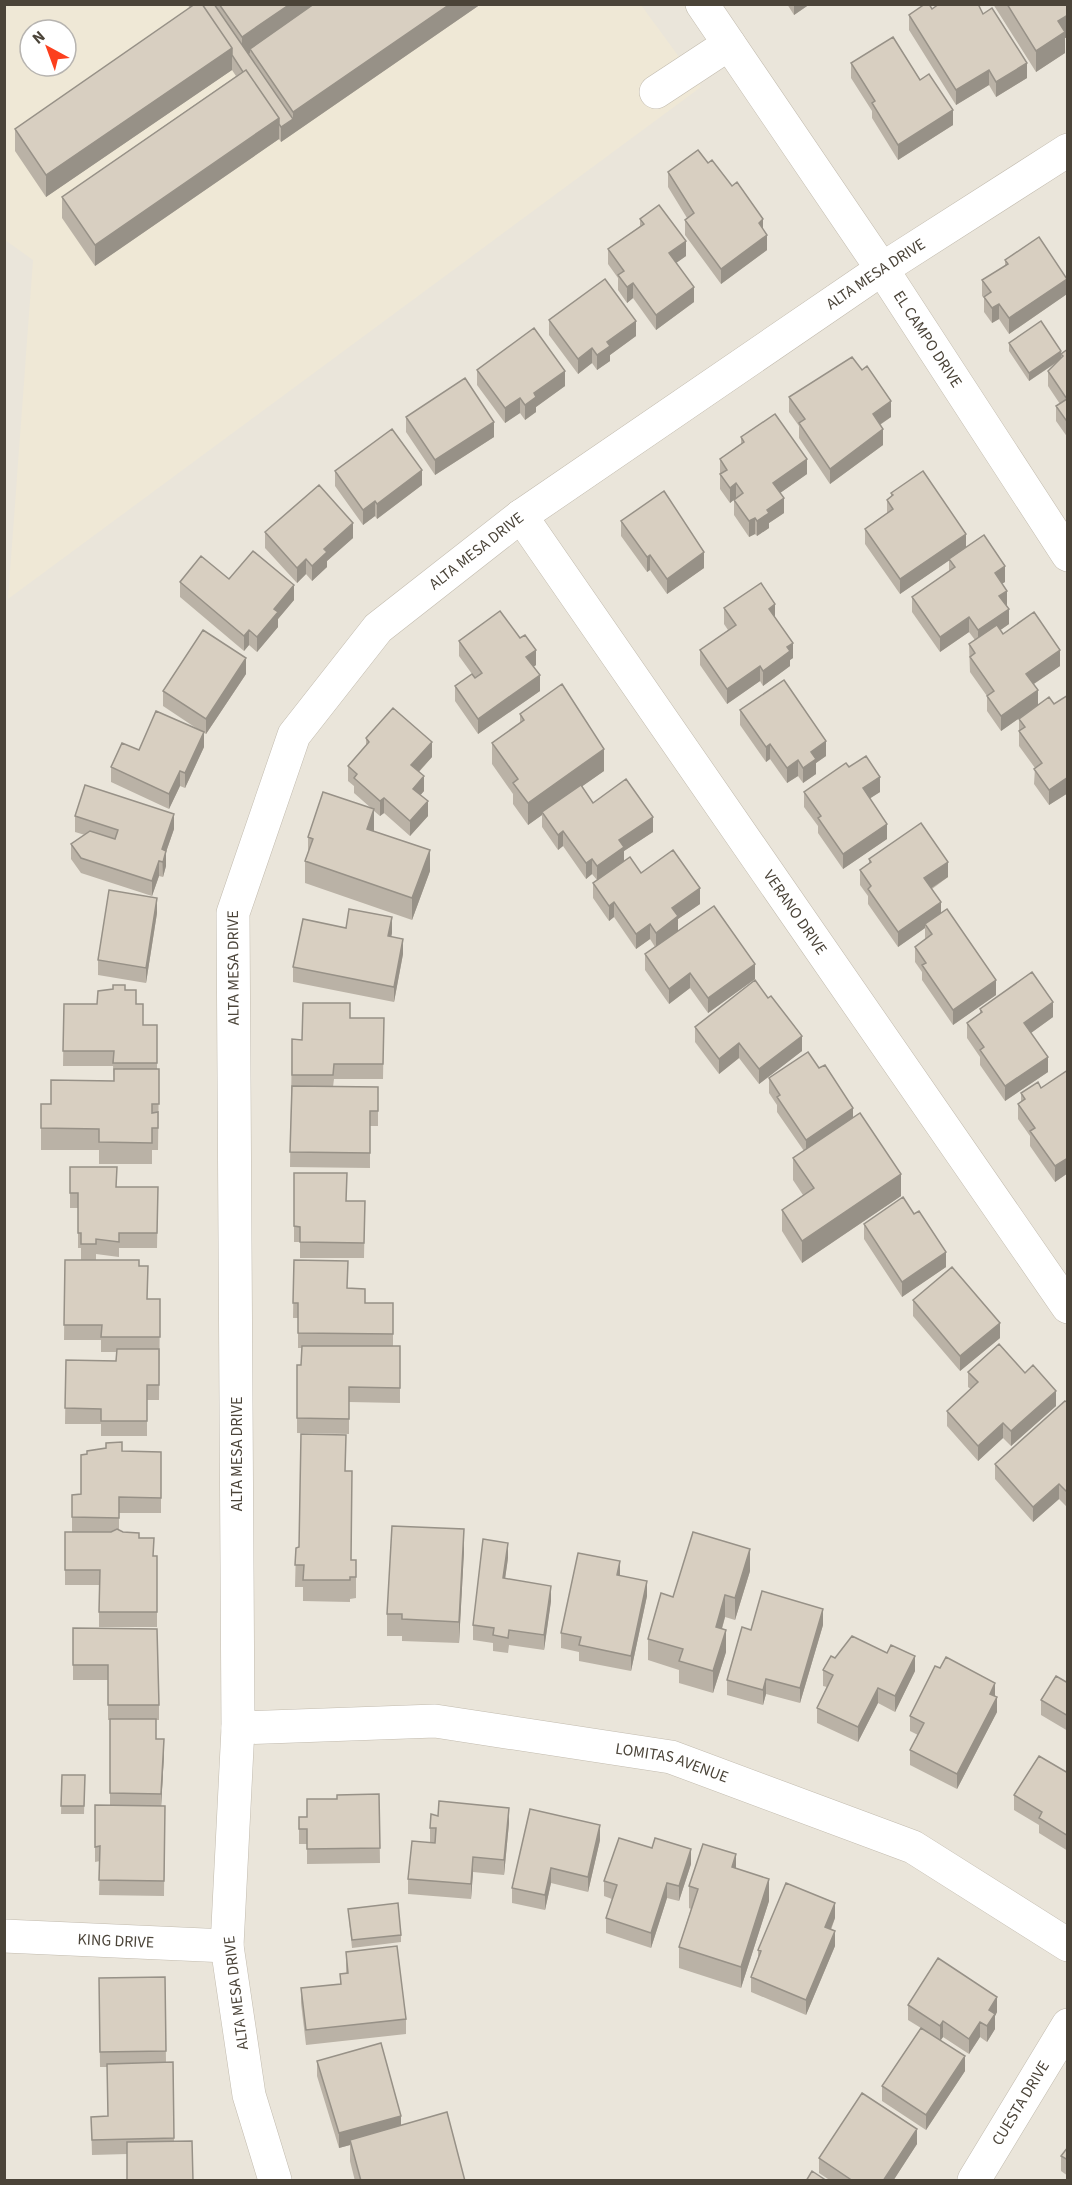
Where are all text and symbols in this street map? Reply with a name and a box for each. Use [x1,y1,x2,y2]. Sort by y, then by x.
north arrow [18,18,78,78]
text: N [28,26,50,49]
street label: ALTA MESA DRIVE [822,233,930,315]
street label: EL CAMPO DRIVE [888,286,967,392]
street label: ALTA MESA DRIVE [424,507,528,595]
street label: VERANO DRIVE [758,866,832,959]
street label: ALTA MESA DRIVE [222,910,245,1025]
street label: ALTA MESA DRIVE [226,1397,248,1511]
street label: LOMITAS AVENUE [614,1738,731,1788]
street label: KING DRIVE [77,1928,155,1954]
street label: ALTA MESA DRIVE [218,1935,254,2051]
street label: CUESTA DRIVE [986,2056,1055,2150]

